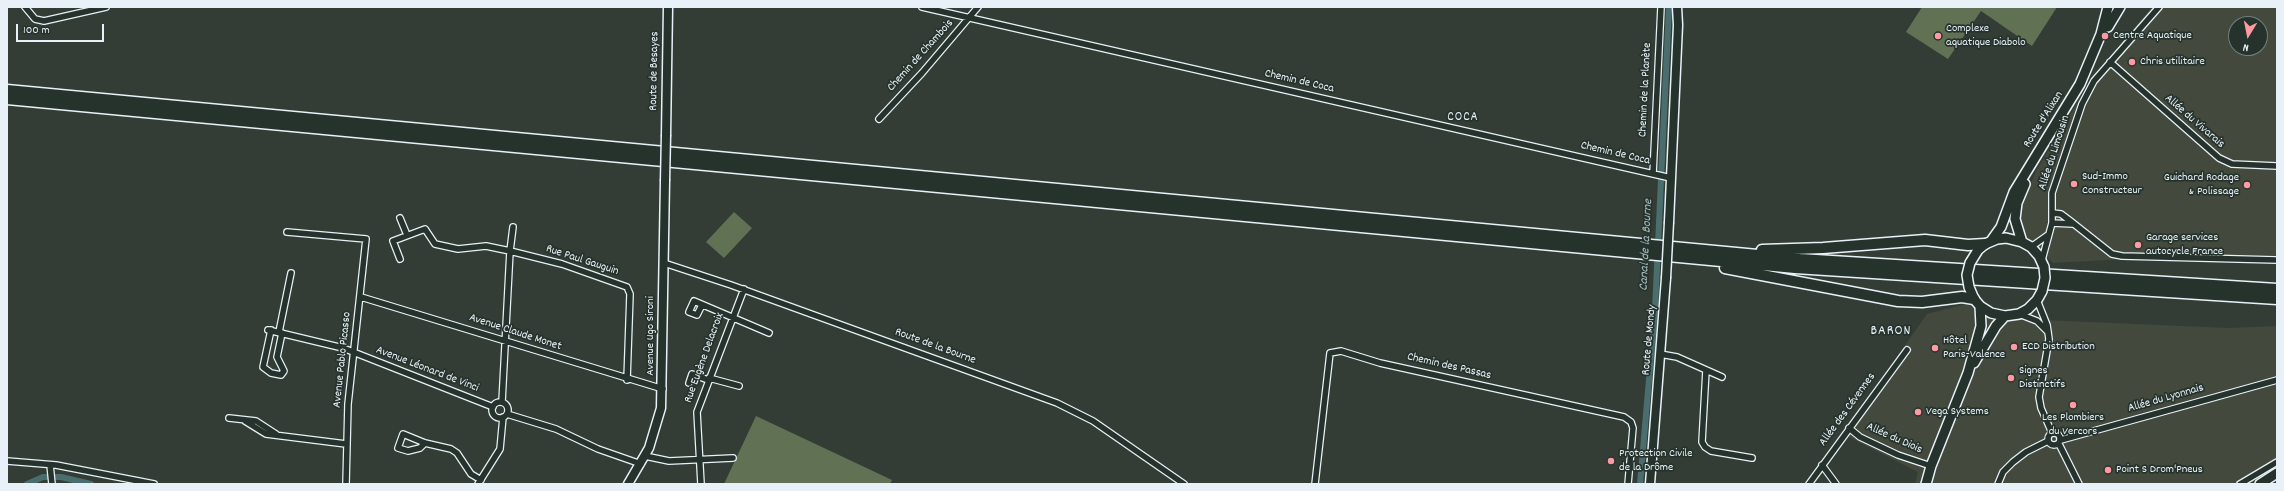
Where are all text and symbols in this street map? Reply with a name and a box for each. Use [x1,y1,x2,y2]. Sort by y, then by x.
scale bar [18,16,106,42]
north arrow [2228,16,2268,56]
street label: Chemin de Chambois [885,17,957,95]
text: 100 m [23,22,50,39]
place label: Complexe aquatique Diabolo [1946,22,2026,50]
place label: Centre Aquatique [2113,29,2192,43]
street label: Route de Besayes [647,31,663,111]
marker: Complexe aquatique Diabolo [1933,31,1943,41]
marker: Centre Aquatique [2100,31,2110,41]
text: N [2242,38,2250,55]
street label: Chemin de la Planète [1636,42,1656,138]
place label: Chris utilitaire [2140,55,2205,69]
marker: Chris utilitaire [2127,57,2137,67]
street label: Chemin de Coca [1263,67,1335,97]
street label: Route d'Alixan [2021,89,2067,151]
street label: Allée du Vivarais [2161,92,2227,152]
district label: COCA [1447,110,1479,126]
street label: Allée du Limousin [2036,114,2074,192]
street label: Chemin de Coca [1579,139,1651,169]
place label: Sud-Immo Constructeur [2082,170,2142,198]
place label: Guichard Rodage & Polissage [2164,171,2239,199]
marker: Sud-Immo Constructeur [2069,179,2079,189]
marker: Guichard Rodage & Polissage [2242,180,2252,190]
water label: Canal de la Bourne [1637,199,1657,291]
place label: Garage services autocycle France [2146,231,2223,259]
marker: Garage services autocycle France [2133,240,2143,250]
street label: Rue Paul Gauguin [544,242,620,280]
street label: Avenue Ugo Sironi [644,296,658,376]
street label: Route de Mondy [1640,304,1660,376]
street label: Avenue Pablo Picasso [331,311,355,409]
street label: Avenue Claude Monet [467,311,563,355]
street label: Rue Eugène Delacroix [682,311,728,405]
district label: BARON [1870,324,1912,340]
street label: Route de la Bourne [893,326,977,368]
place label: Hôtel Paris-Valence [1943,334,2005,362]
place label: ECD Distribution [2022,340,2095,354]
marker: ECD Distribution [2009,342,2019,352]
marker: Hôtel Paris-Valence [1930,343,1940,353]
street label: Avenue Léonard de Vinci [373,344,481,396]
street label: Chemin des Passas [1405,350,1493,384]
place label: Signes Distinctifs [2019,364,2065,392]
street label: Allée des Cévennes [1817,371,1879,449]
marker: Signes Distinctifs [2006,373,2016,383]
street label: Allée du Lyonnais [2126,381,2206,417]
marker: Les Plombiers du Vercors [2068,400,2078,410]
place label: Vega Systems [1926,405,1989,419]
marker: Vega Systems [1913,407,1923,417]
place label: Les Plombiers du Vercors [2042,411,2104,439]
street label: Allée du Diois [1864,420,1924,458]
place label: Protection Civile de la Drôme [1619,447,1692,475]
marker: Protection Civile de la Drôme [1606,456,1616,466]
place label: Point S Drom'Pneus [2116,463,2203,477]
marker: Point S Drom'Pneus [2103,465,2113,475]

